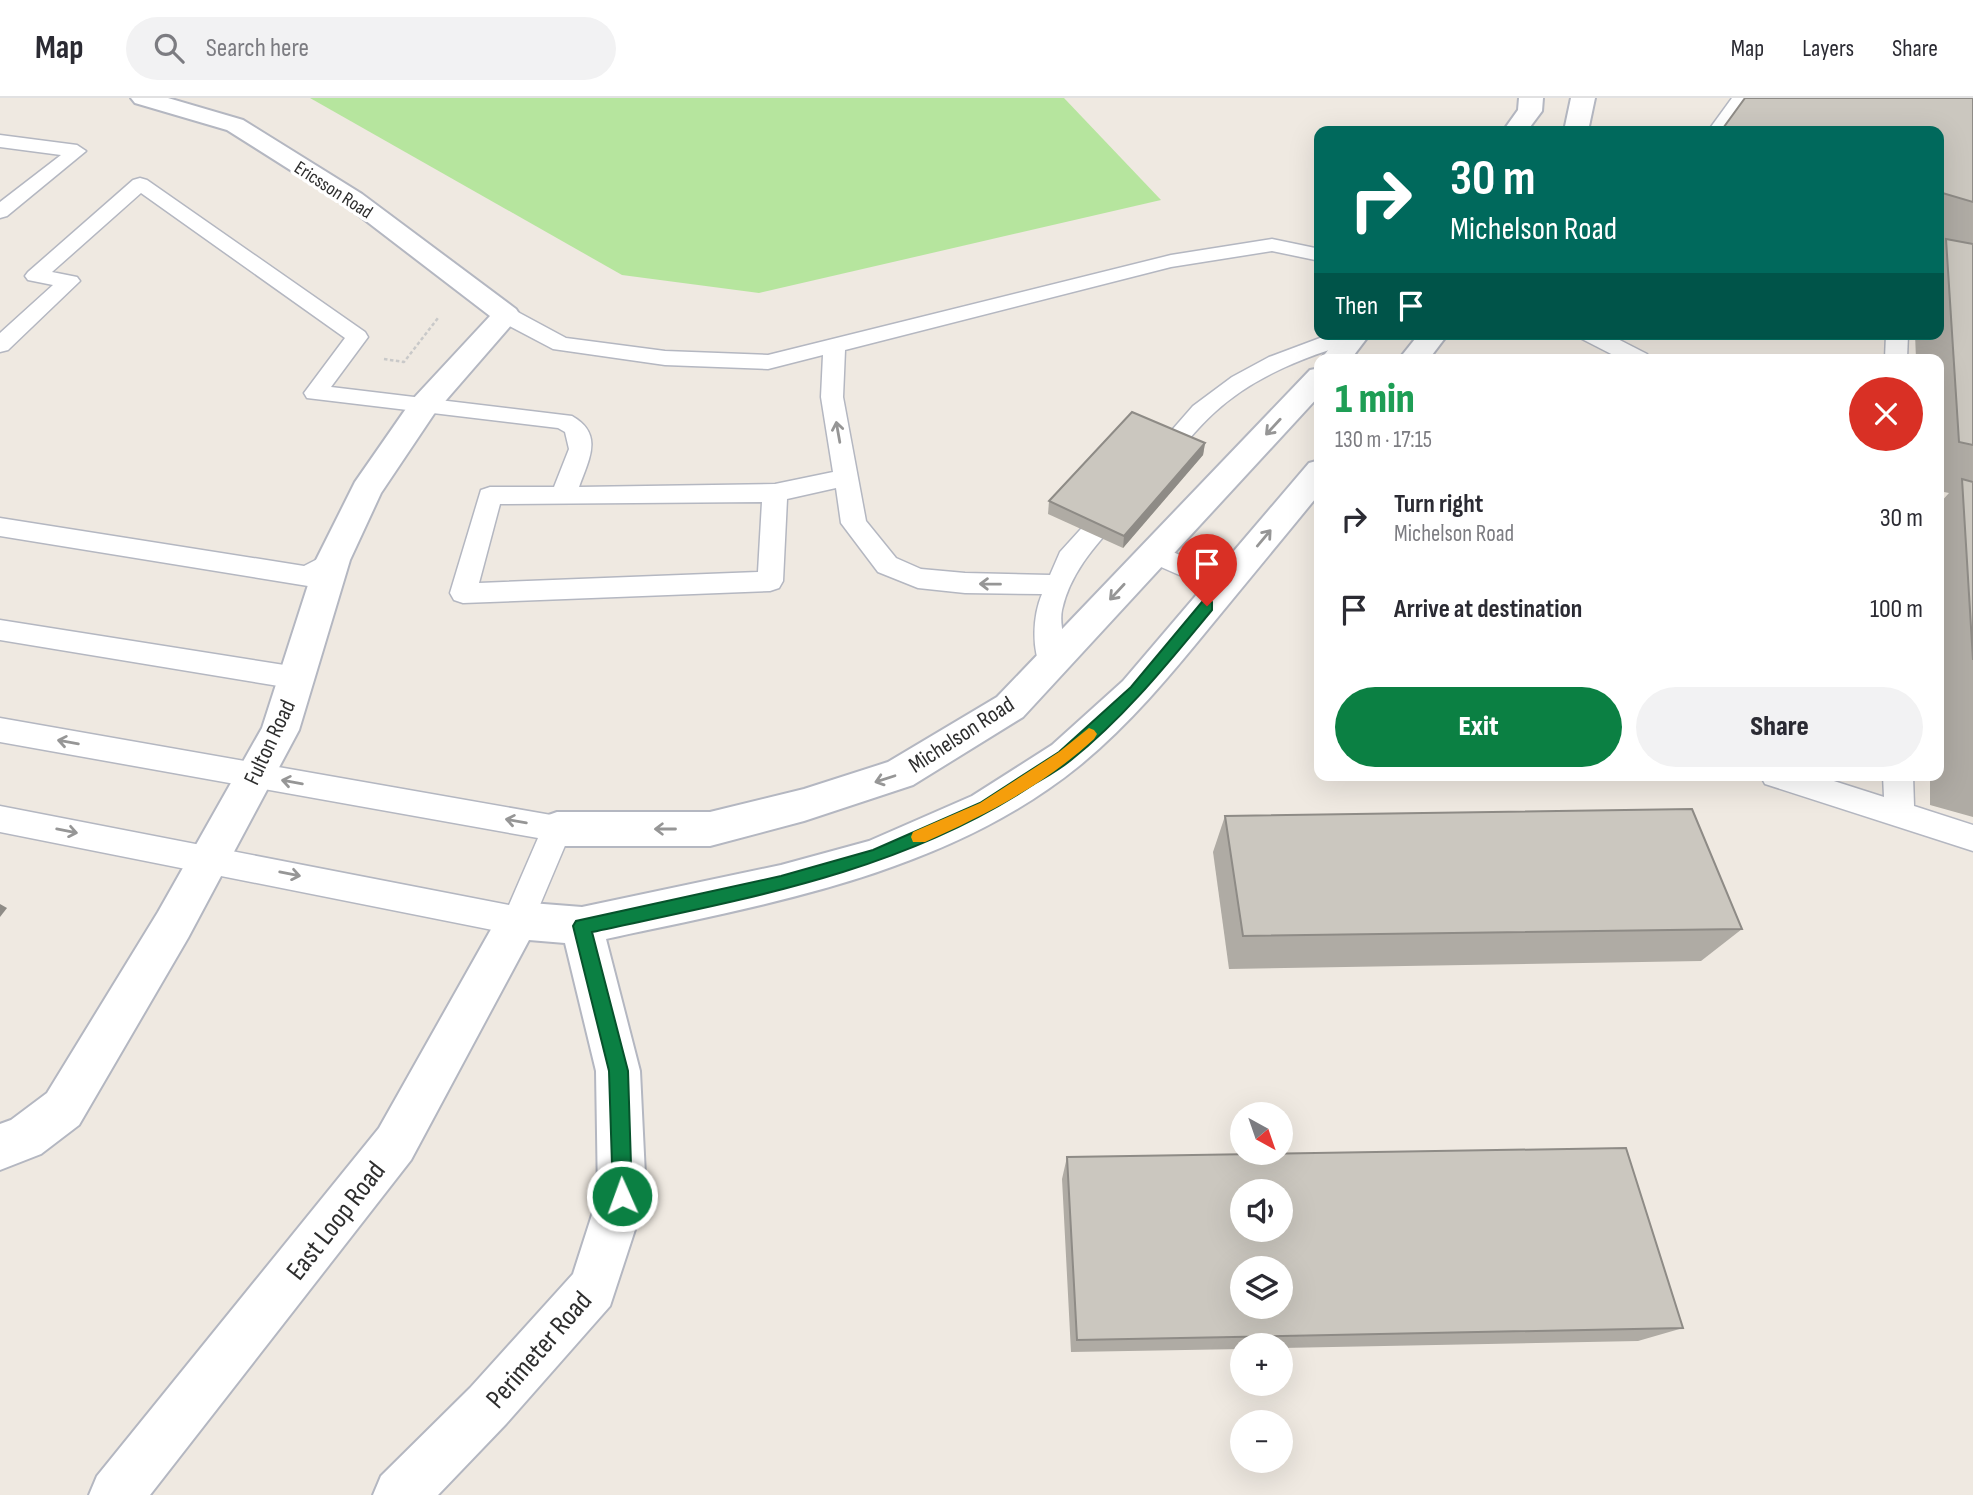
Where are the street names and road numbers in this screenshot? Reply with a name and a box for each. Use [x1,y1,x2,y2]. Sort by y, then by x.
street label: Ericsson Road [290,157,377,224]
street label: Michelson Road [904,690,1020,779]
street label: Fulton Road [238,695,302,789]
street label: East Loop Road [280,1155,393,1287]
street label: Perimeter Road [479,1285,599,1415]

